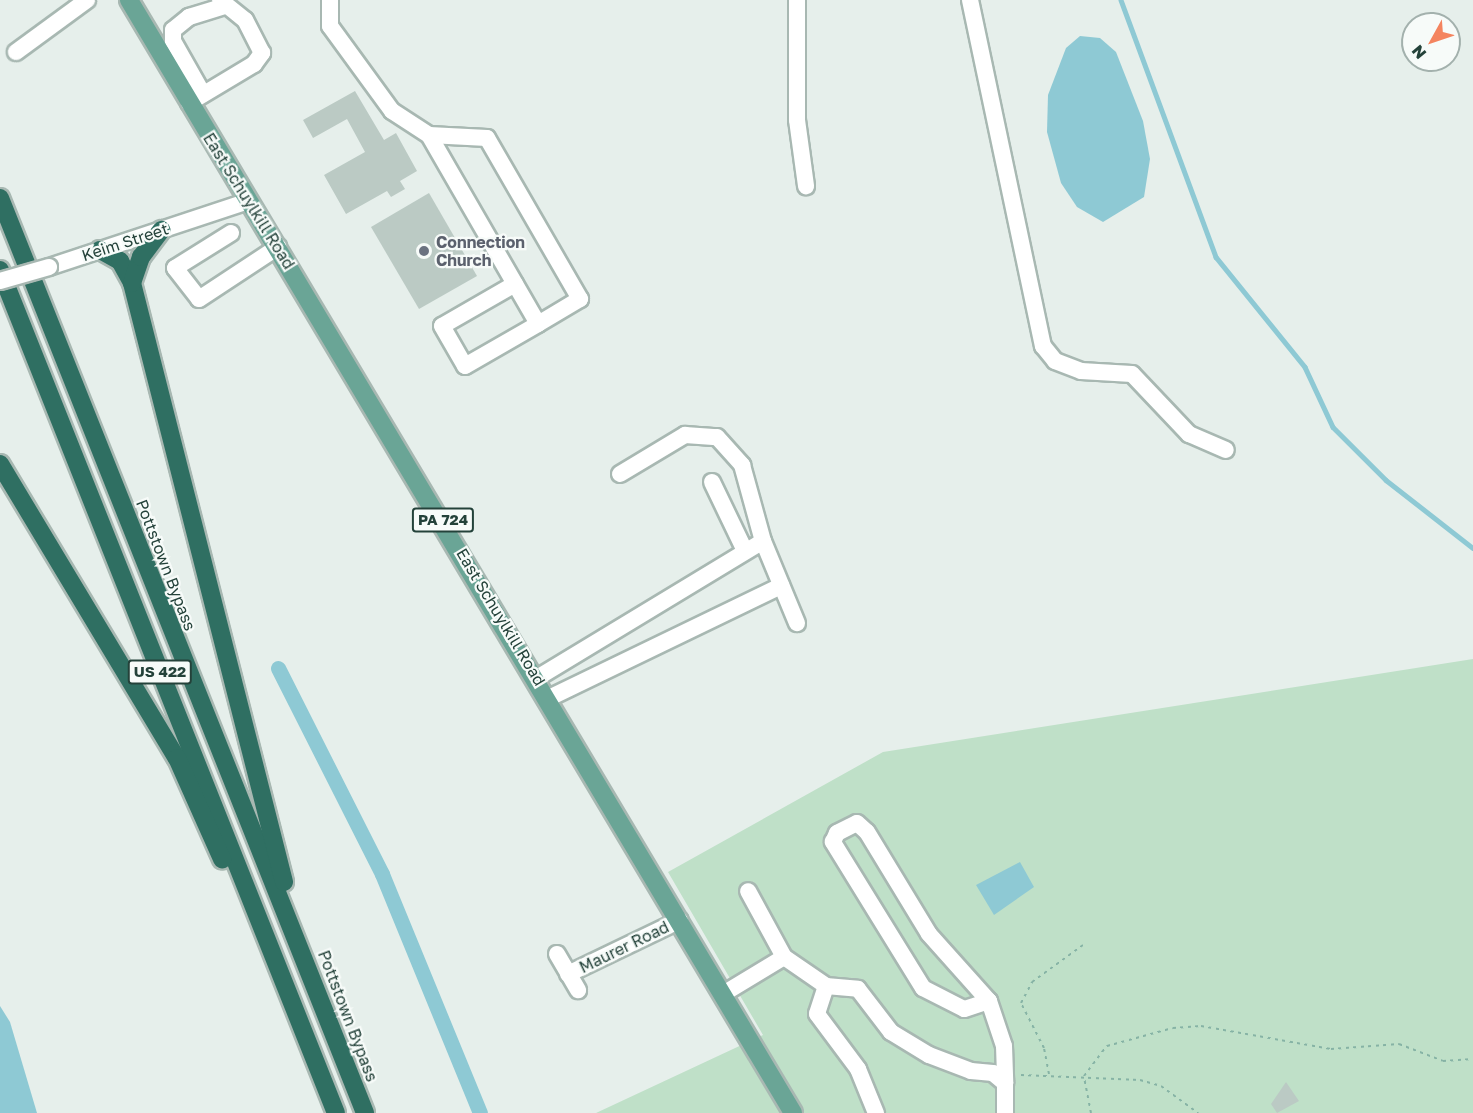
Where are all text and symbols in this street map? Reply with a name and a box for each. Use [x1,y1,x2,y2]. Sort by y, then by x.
north arrow [1401,12,1461,72]
text: N [1407,41,1430,63]
street label: East Schuylkill Road [199,129,299,273]
street label: Keim Street [79,219,171,265]
place label: Connection Church [436,232,525,270]
marker: Connection Church [417,244,431,258]
street label: Pottstown Bypass [132,497,200,633]
road number: PA 724 [412,508,474,532]
street label: East Schuylkill Road [452,545,550,689]
road number: US 422 [127,660,193,684]
street label: Maurer Road [576,917,672,977]
street label: Pottstown Bypass [314,948,382,1084]

